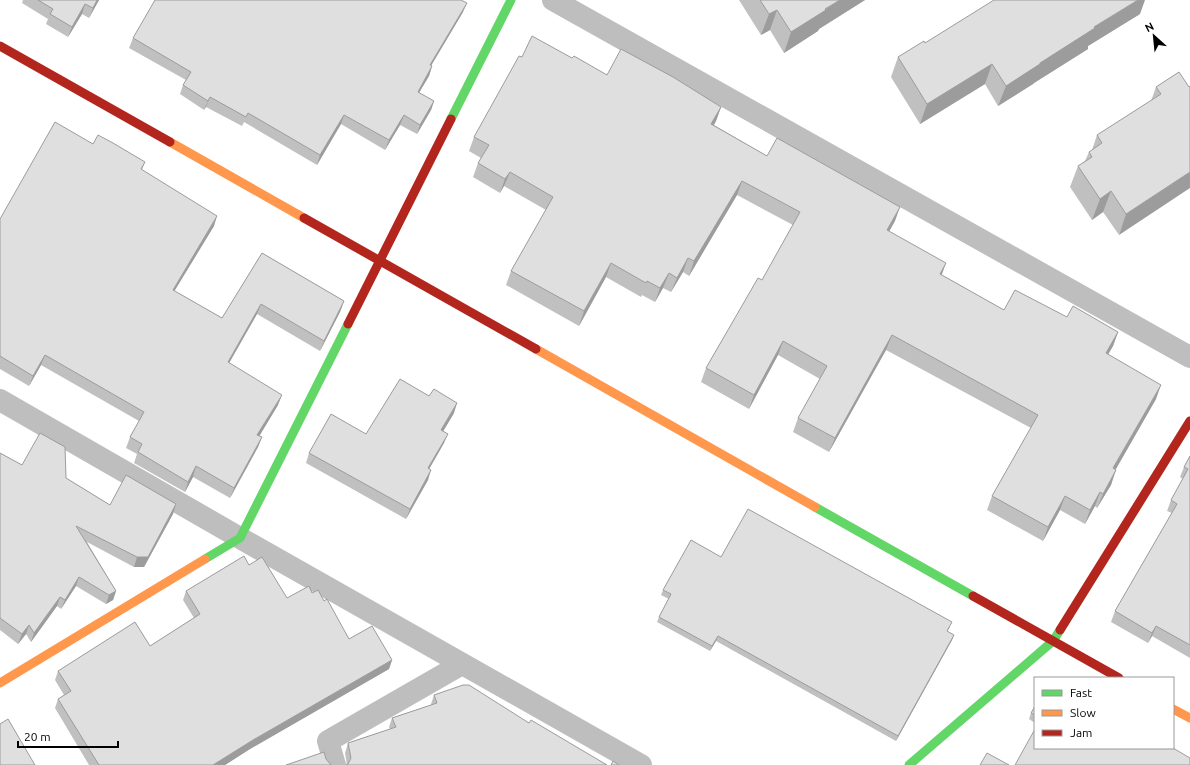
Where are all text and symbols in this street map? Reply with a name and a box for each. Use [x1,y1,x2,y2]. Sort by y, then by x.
north arrow [1134,16,1174,56]
text: N [1143,20,1156,34]
legend [1034,677,1174,749]
text: Fast [1070,686,1092,699]
text: Slow [1070,706,1096,719]
scale bar [18,723,118,749]
text: Jam [1070,726,1092,739]
text: 20 m [24,730,51,743]

